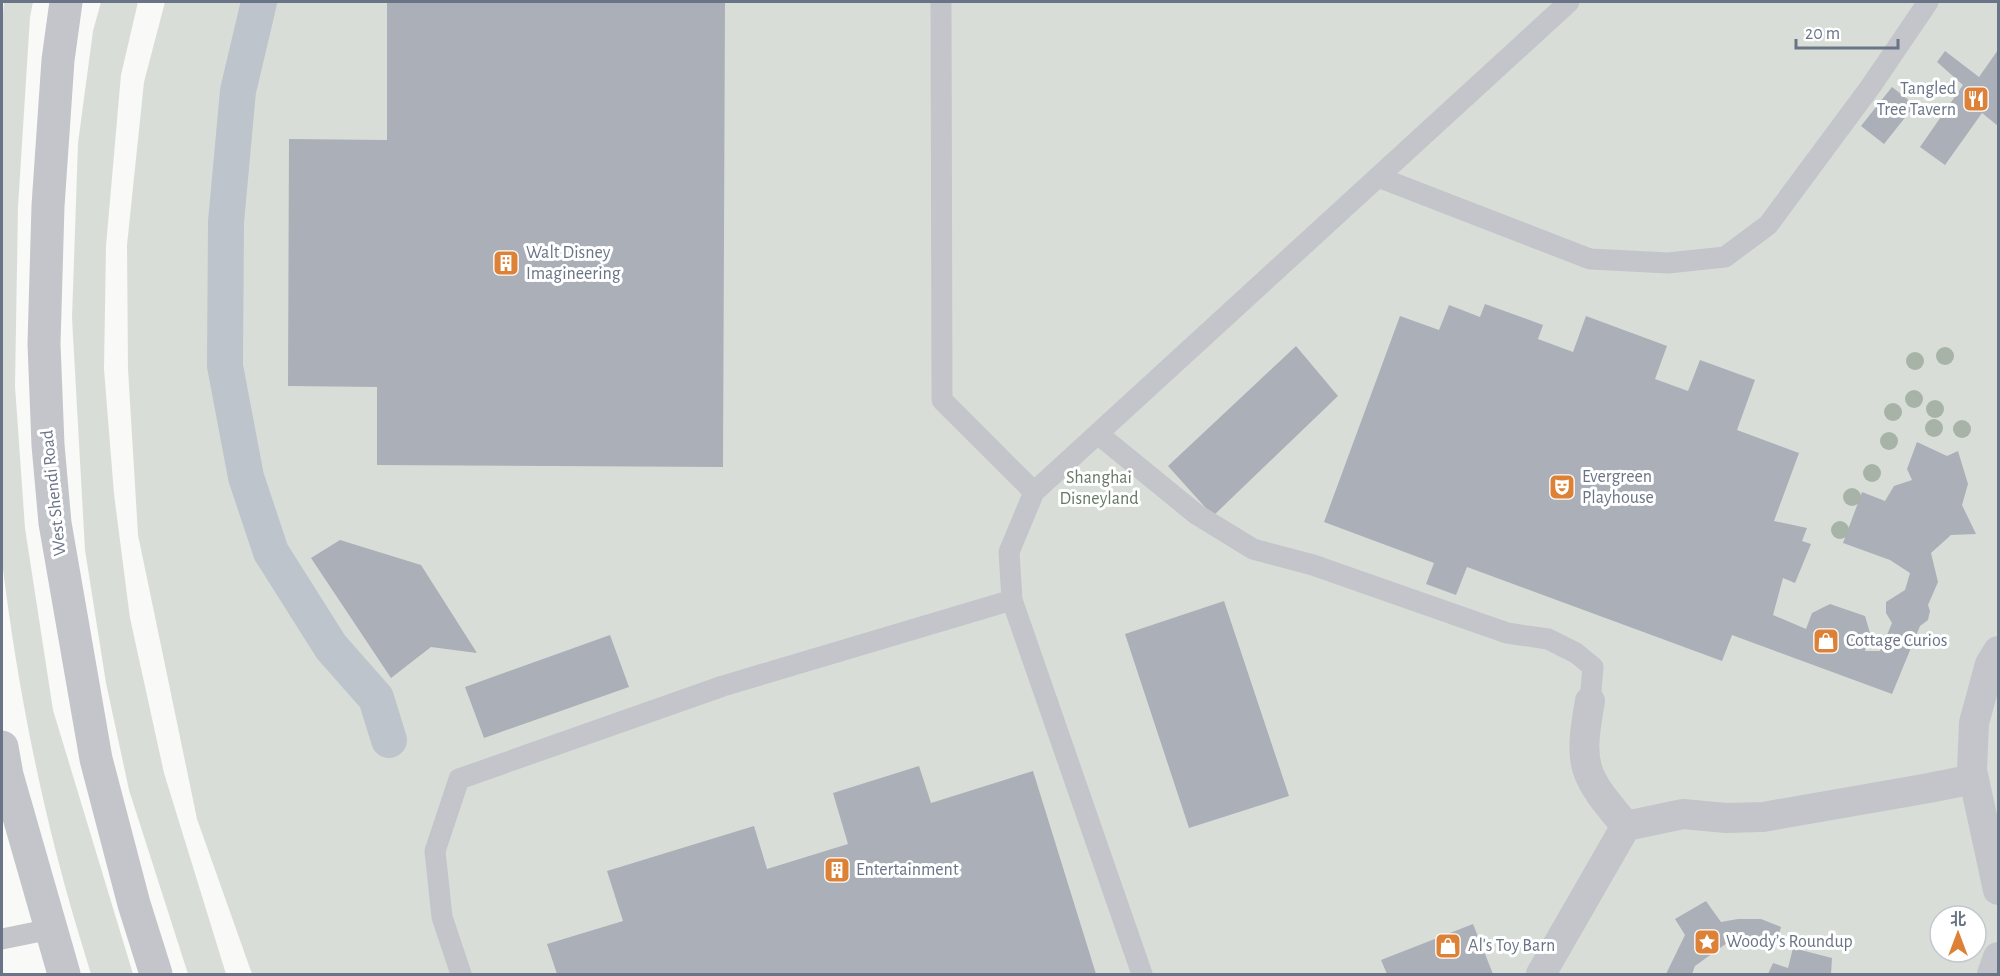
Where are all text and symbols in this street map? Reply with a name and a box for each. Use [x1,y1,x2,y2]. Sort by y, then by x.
scale bar [1796,12,1898,50]
text: 20 m [1805,25,1840,43]
place label: Tangled Tree Tavern [1876,80,1956,119]
restaurant icon: Tangled Tree Tavern [1961,84,1991,114]
place label: Walt Disney Imagineering [526,244,621,283]
building icon: Walt Disney Imagineering [491,248,521,278]
street label: West Shendi Road [38,429,70,557]
place label: Evergreen Playhouse [1582,468,1654,507]
park label: Shanghai Disneyland [1059,469,1139,508]
theatre icon: Evergreen Playhouse [1547,472,1577,502]
shop icon: Cottage Curios [1811,626,1841,656]
place label: Cottage Curios [1846,632,1947,650]
building icon: Entertainment [822,855,852,885]
place label: Entertainment [856,861,959,879]
north arrow [1928,904,1988,964]
text: 北 [1950,911,1966,928]
place icon: Woody’s Roundup [1692,927,1722,957]
shop icon: Al's Toy Barn [1433,931,1463,961]
place label: Woody’s Roundup [1726,933,1853,951]
place label: Al's Toy Barn [1468,937,1555,955]

